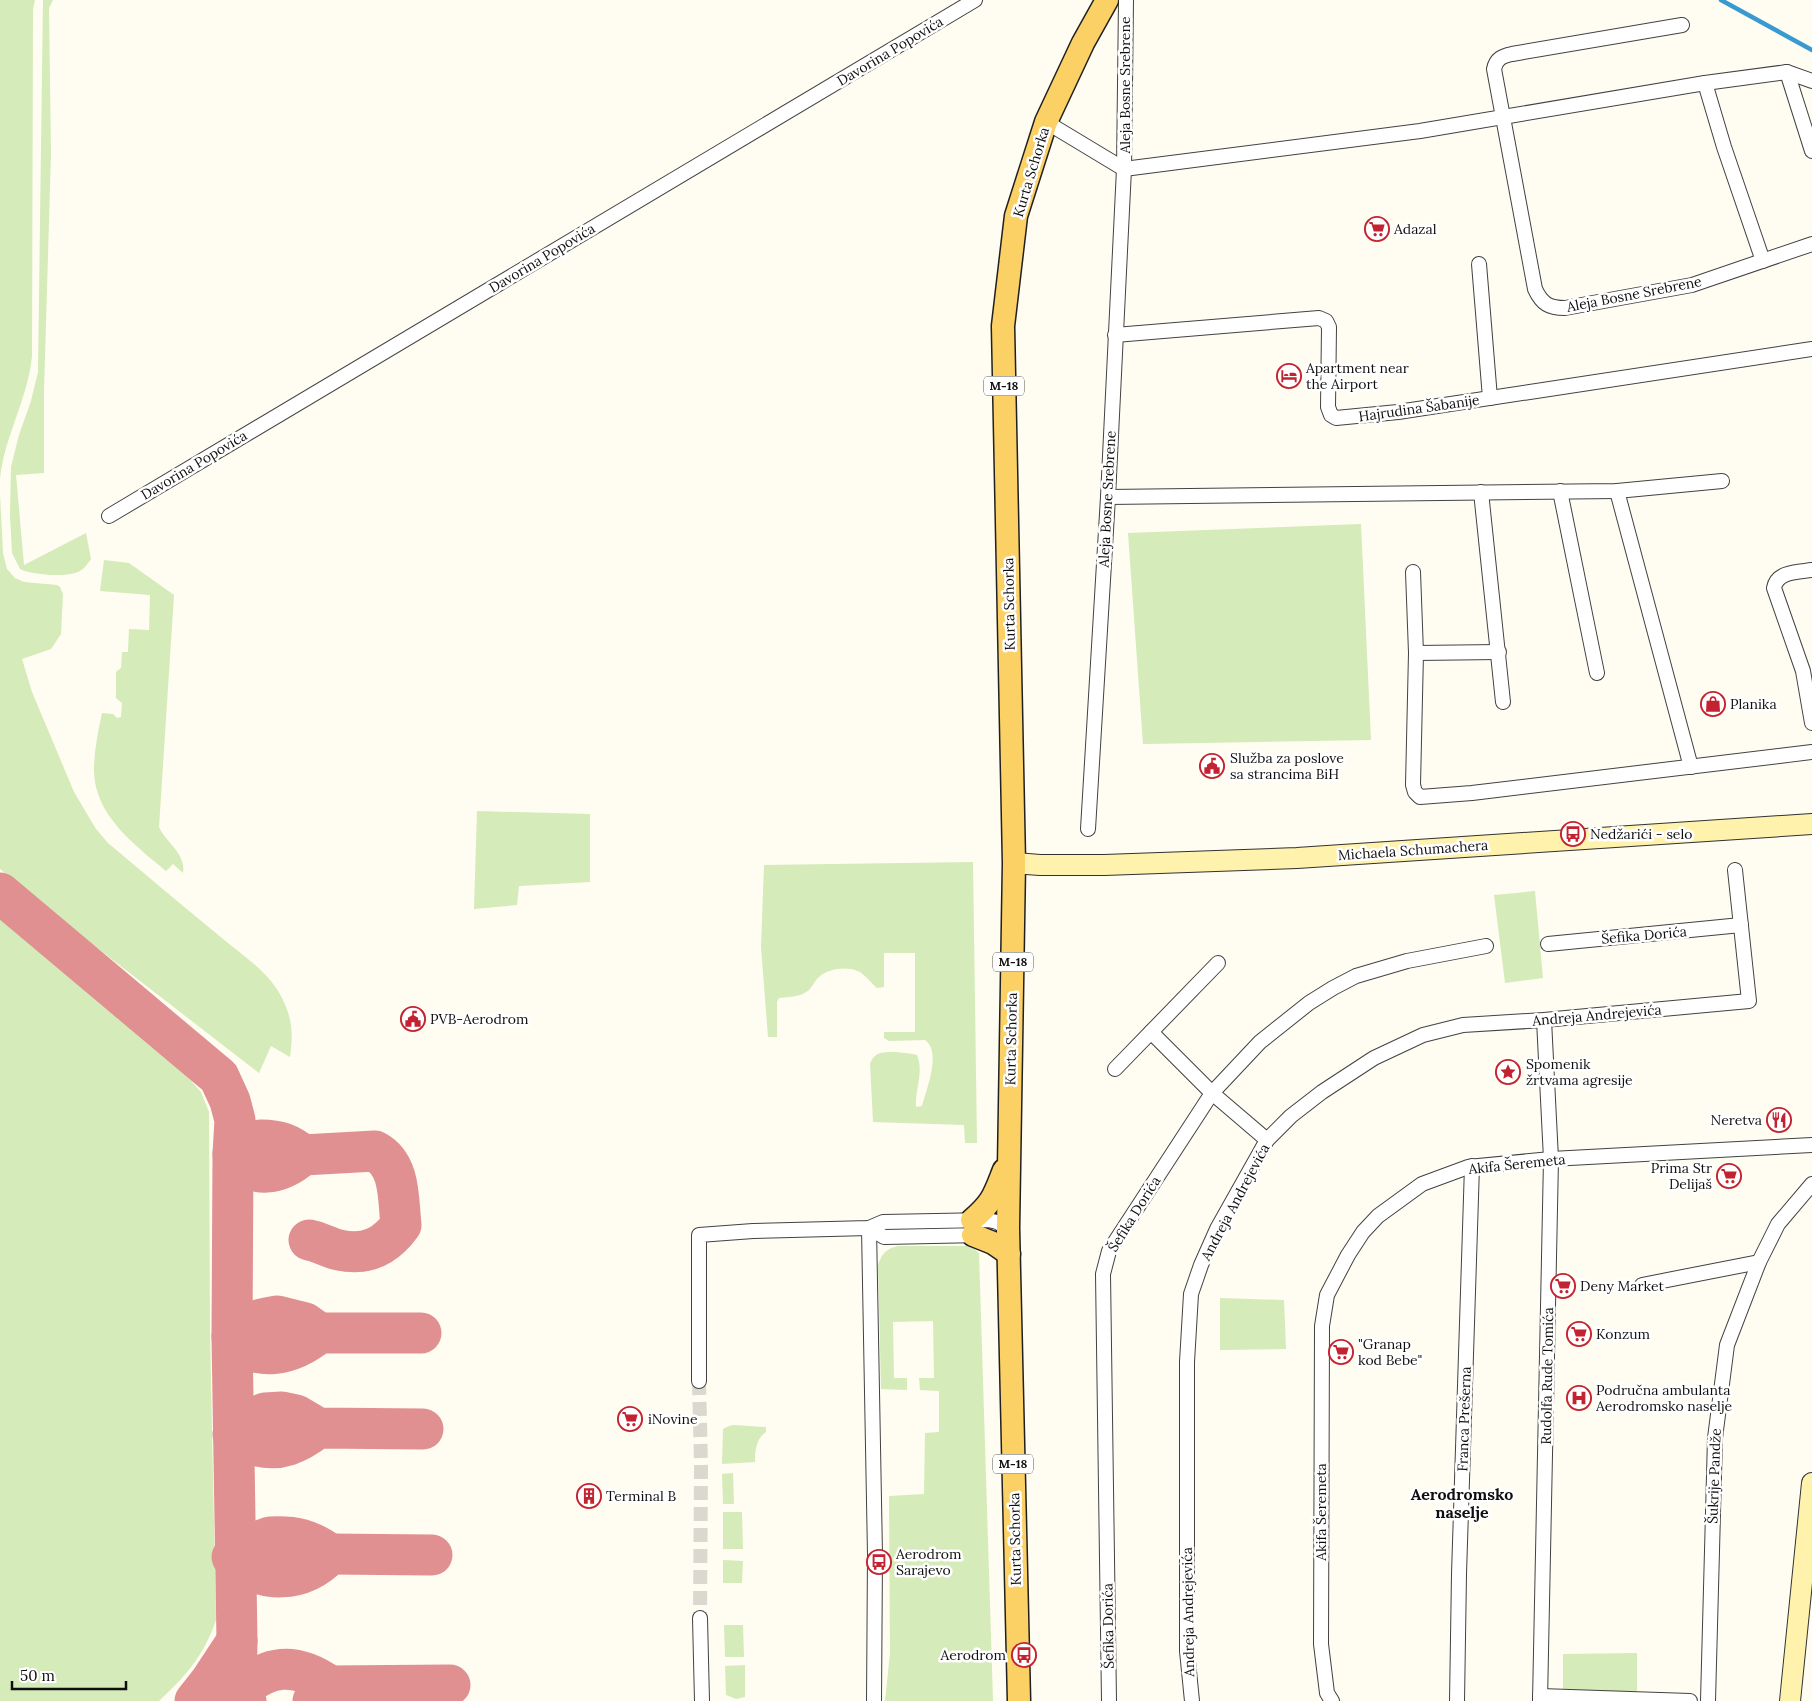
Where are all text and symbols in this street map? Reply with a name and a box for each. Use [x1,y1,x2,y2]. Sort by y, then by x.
street label: Davorina Popovića [834,12,946,90]
street label: Aleja Bosne Srebrene [1116,16,1134,155]
street label: Kurta Schorka [1009,125,1053,219]
supermarket icon: Adazal [1364,216,1390,242]
street label: Davorina Popovića [486,219,598,297]
place label: Adazal [1393,220,1437,238]
street label: Aleja Bosne Srebrene [1564,272,1703,316]
place label: Apartment near the Airport [1305,359,1409,393]
hotel icon: Apartment near the Airport [1276,363,1302,389]
road number: M-18 [984,376,1024,396]
street label: Hajrudina Šabanije [1357,391,1481,425]
street label: Davorina Popovića [138,426,250,504]
street label: Aleja Bosne Srebrene [1094,430,1120,569]
street label: Kurta Schorka [999,557,1019,651]
shop icon: Planika [1700,691,1726,717]
place label: Planika [1730,695,1777,713]
place label: Služba za poslove sa strancima BiH [1230,749,1344,783]
public building icon: Služba za poslove sa strancima BiH [1199,753,1225,779]
bus stop icon: Nedžarići - selo [1560,821,1586,847]
place label: Nedžarići - selo [1590,825,1692,843]
street label: Michaela Schumachera [1337,836,1489,864]
street label: Šefika Dorića [1600,922,1688,948]
road number: M-18 [993,952,1033,972]
street label: Kurta Schorka [1001,992,1021,1086]
street label: Andreja Andrejevića [1531,1000,1662,1030]
public building icon: PVB-Aerodrom [400,1006,426,1032]
place label: PVB-Aerodrom [430,1010,529,1028]
place label: Spomenik žrtvama agresije [1526,1055,1633,1089]
place icon: Spomenik žrtvama agresije [1495,1059,1521,1085]
restaurant icon: Neretva [1766,1107,1792,1133]
place label: Neretva [1711,1111,1762,1129]
street label: Andreja Andrejevića [1196,1140,1273,1264]
street label: Akifa Šeremeta [1467,1150,1566,1178]
place label: Prima Str Delijaš [1651,1159,1712,1193]
supermarket icon: Prima Str Delijaš [1716,1163,1742,1189]
street label: Šefika Dorića [1104,1173,1164,1255]
supermarket icon: Deny Market [1550,1273,1576,1299]
place label: Deny Market [1580,1277,1664,1295]
street label: Rudolfa Rude Tomića [1537,1307,1557,1445]
supermarket icon: Konzum [1566,1321,1592,1347]
place label: Konzum [1596,1325,1651,1343]
place label: "Granap kod Bebe" [1358,1335,1422,1369]
supermarket icon: "Granap kod Bebe" [1328,1339,1354,1365]
street label: Franca Prešerna [1453,1366,1475,1472]
place label: Područna ambulanta Aerodromsko naselje [1595,1381,1733,1415]
hospital icon: Područna ambulanta Aerodromsko naselje [1566,1385,1592,1411]
supermarket icon: iNovine [617,1406,643,1432]
place label: iNovine [648,1410,698,1428]
street label: Šukrije Pandže [1703,1427,1725,1524]
road number: M-18 [993,1455,1033,1474]
street label: Akifa Šeremeta [1312,1463,1330,1562]
building icon: Terminal B [576,1483,602,1509]
district label: Aerodromsko naselje [1411,1484,1513,1522]
place label: Terminal B [606,1487,677,1505]
street label: Kurta Schorka [1005,1492,1025,1586]
place label: Aerodrom Sarajevo [895,1545,962,1579]
street label: Andreja Andrejevića [1178,1547,1198,1678]
bus stop icon: Aerodrom Sarajevo [866,1549,892,1575]
street label: Šefika Dorića [1098,1583,1118,1669]
bus stop icon: Aerodrom [1011,1642,1037,1668]
place label: Aerodrom [939,1646,1006,1664]
scale bar [12,1658,126,1690]
text: 50 m [20,1666,55,1685]

